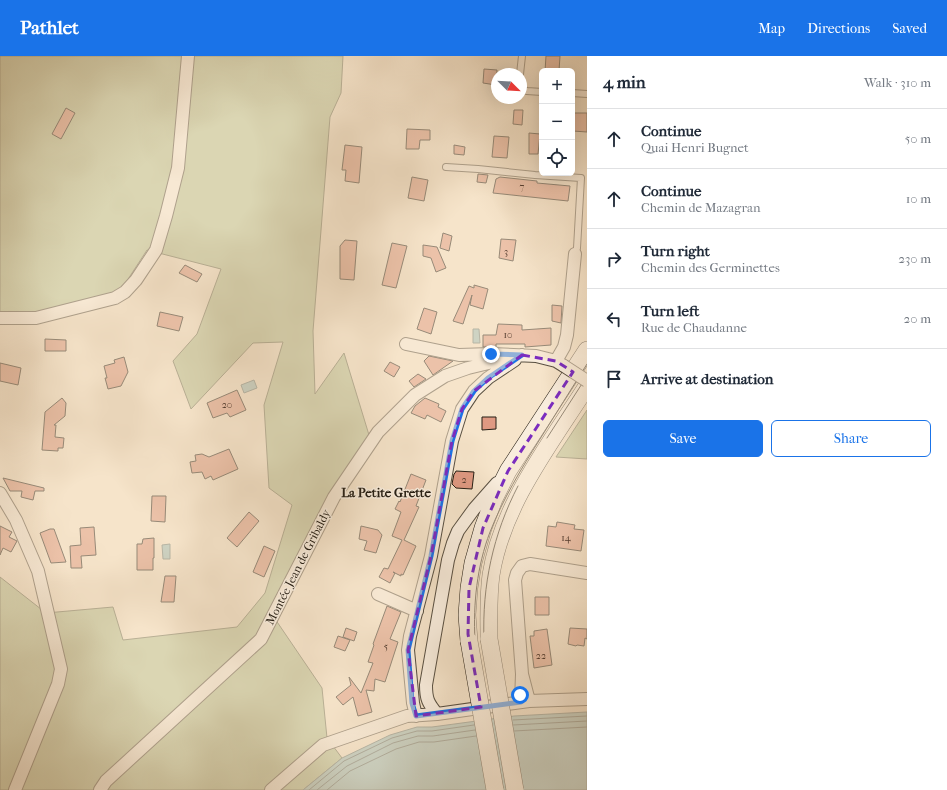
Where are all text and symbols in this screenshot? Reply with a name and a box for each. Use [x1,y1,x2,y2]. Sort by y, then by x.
text: Pathlet [20,17,79,39]
text: Map [758,20,785,37]
text: Directions [807,20,870,37]
text: Saved [892,20,927,37]
north arrow [491,68,527,104]
map controls [539,68,575,176]
button: + [539,68,575,104]
text: 4 min [603,72,646,92]
text: Walk · 310 m [864,75,931,90]
button: − [539,104,575,140]
text: Continue [641,122,701,140]
icon: ahead [603,128,625,150]
text: 50 m [905,131,931,146]
button: locate [539,140,575,176]
text: Quai Henri Bugnet [641,140,749,155]
house number: 7 [520,181,525,193]
text: Continue [641,182,701,200]
icon: ahead [603,188,625,210]
text: 10 m [906,191,931,206]
text: Chemin de Mazagran [641,200,760,215]
text: Turn right [641,242,710,260]
house number: 3 [504,246,508,258]
icon: right [603,248,625,270]
text: 230 m [898,251,931,266]
text: Chemin des Germinettes [641,260,780,275]
text: Turn left [641,302,699,320]
icon: left [603,308,625,330]
text: 20 m [904,311,931,326]
text: Rue de Chaudanne [641,320,747,335]
house number: 10 [503,329,513,341]
route end [482,345,500,363]
icon: arrive [603,368,625,390]
text: Arrive at destination [641,370,773,388]
house number: 20 [222,399,232,411]
button: Save [603,420,763,457]
button: Share [771,420,931,457]
house number: 2 [461,474,467,486]
district label: La Petite Grette [341,485,431,500]
street label: Montée Jean de Gribaldy [263,506,333,627]
house number: 14 [561,532,572,544]
house number: 5 [384,641,388,653]
house number: 22 [536,650,546,662]
route start [511,686,529,704]

